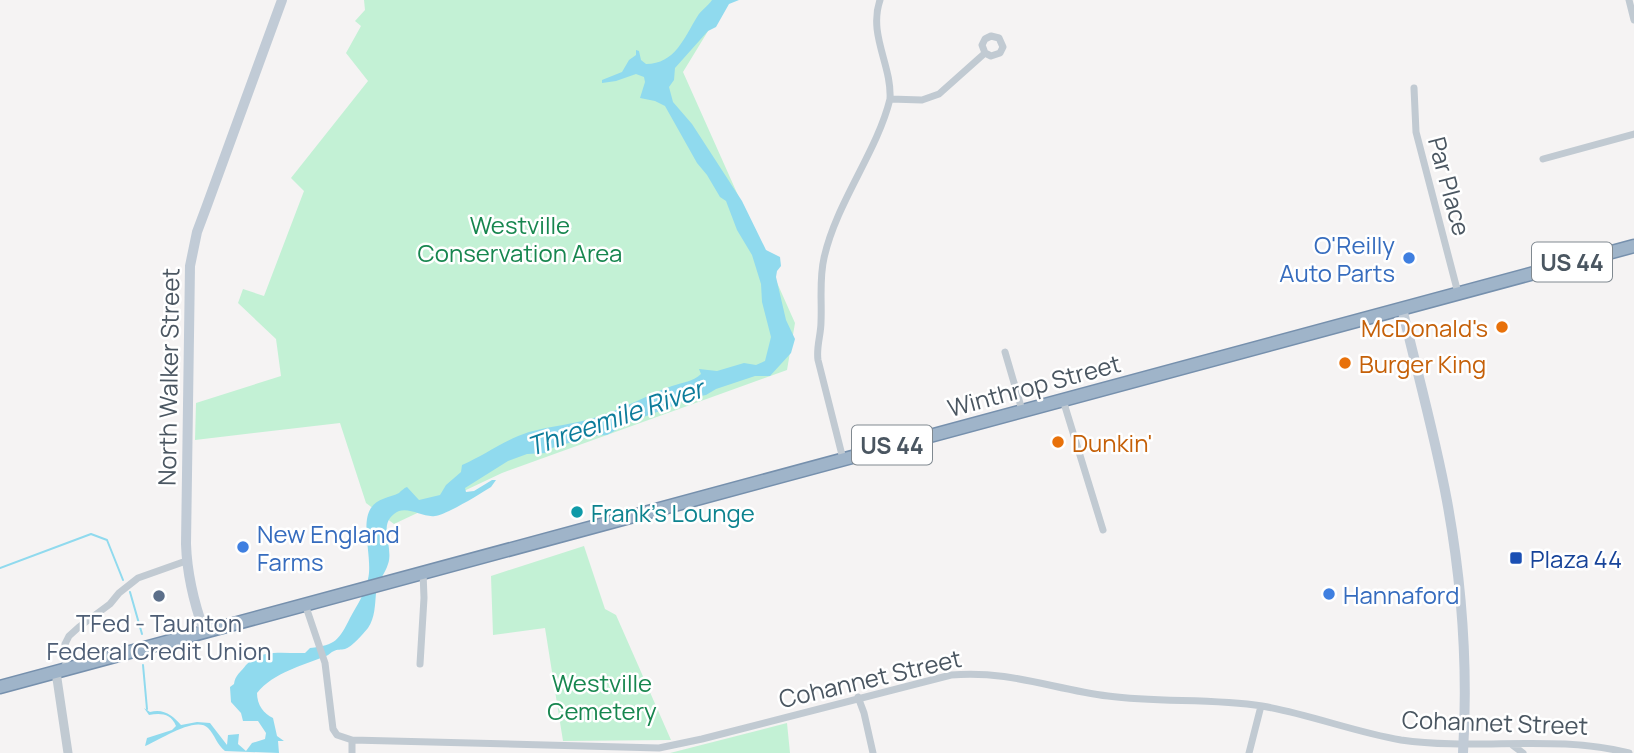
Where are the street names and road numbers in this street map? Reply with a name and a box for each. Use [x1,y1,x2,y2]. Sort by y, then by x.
street label: Par Place [1421,133,1479,239]
road number: US 44 [1532,243,1612,282]
street label: North Walker Street [150,268,186,486]
street label: Winthrop Street [944,346,1124,424]
road number: US 44 [852,426,932,464]
street label: Cohannet Street [776,641,964,715]
street label: Cohannet Street [1401,702,1589,742]

